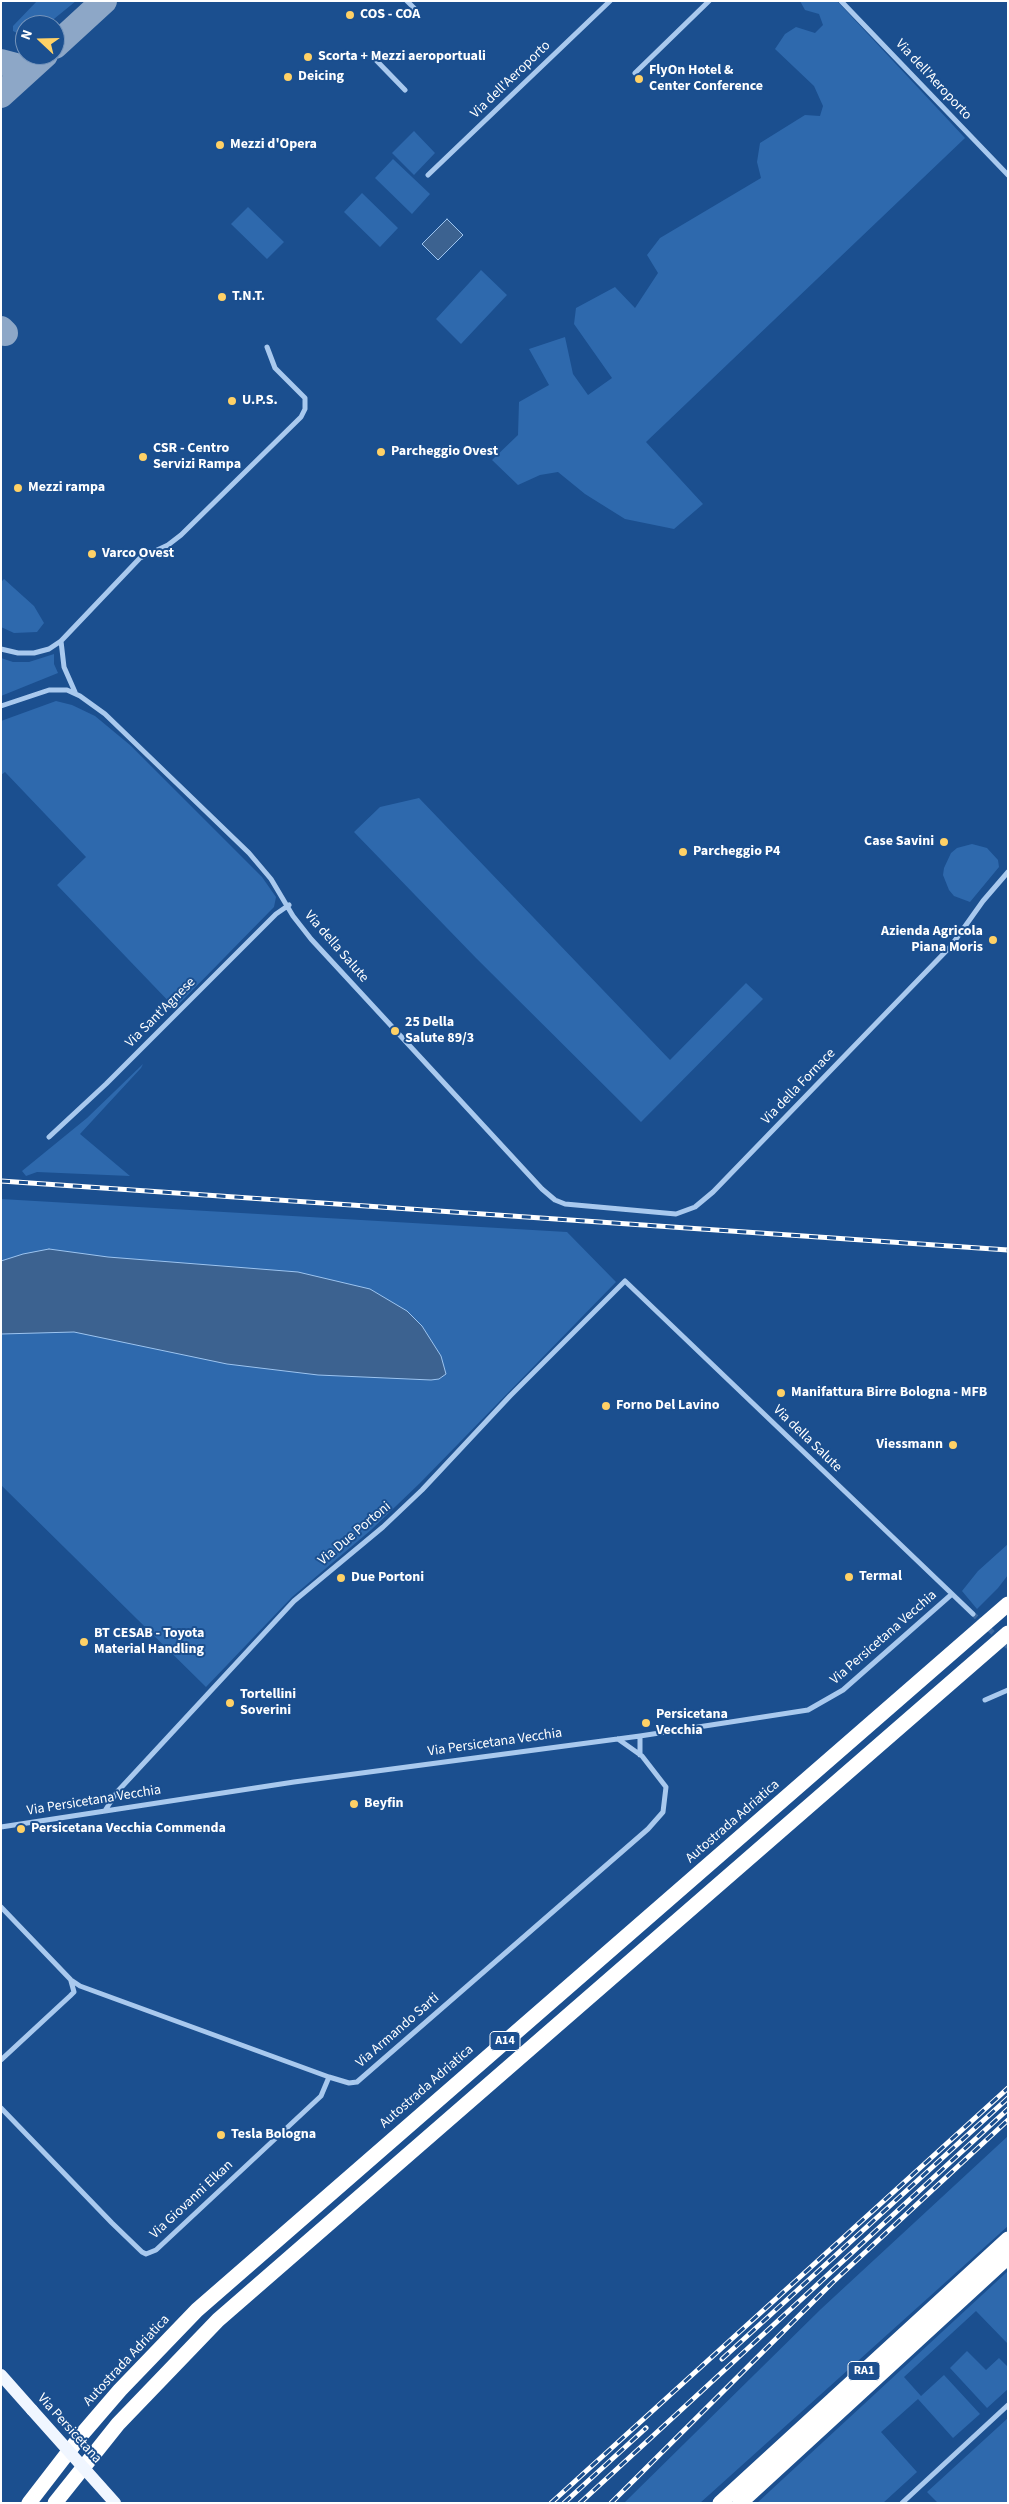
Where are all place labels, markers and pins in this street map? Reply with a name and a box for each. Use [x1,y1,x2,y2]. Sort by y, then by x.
place label: COS - COA [360,7,420,23]
marker: COS - COA [344,9,356,21]
place label: Scorta + Mezzi aeroportuali [318,49,486,65]
marker: Scorta + Mezzi aeroportuali [302,51,314,63]
place label: FlyOn Hotel & Center Conference [649,63,763,95]
place label: Deicing [298,69,344,85]
marker: Deicing [282,71,294,83]
marker: FlyOn Hotel & Center Conference [633,73,645,85]
place label: Mezzi d'Opera [230,137,317,153]
marker: Mezzi d'Opera [214,139,226,151]
place label: T.N.T. [232,289,265,305]
marker: T.N.T. [216,291,228,303]
place label: U.P.S. [242,393,278,409]
marker: U.P.S. [226,395,238,407]
place label: CSR - Centro Servizi Rampa [153,441,241,474]
place label: Parcheggio Ovest [391,444,498,460]
marker: Parcheggio Ovest [375,446,387,458]
marker: CSR - Centro Servizi Rampa [137,451,149,463]
place label: Mezzi rampa [28,480,105,496]
marker: Mezzi rampa [12,482,24,494]
place label: Varco Ovest [102,546,174,562]
marker: Varco Ovest [86,548,98,560]
place label: Case Savini [864,834,934,850]
marker: Case Savini [938,836,950,848]
place label: Parcheggio P4 [693,844,780,860]
marker: Parcheggio P4 [677,846,689,858]
place label: Azienda Agricola Piana Moris [881,924,983,956]
marker: Azienda Agricola Piana Moris [987,934,999,946]
place label: 25 Della Salute 89/3 [405,1015,474,1048]
marker: 25 Della Salute 89/3 [389,1025,401,1037]
place label: Manifattura Birre Bologna - MFB [791,1385,987,1401]
marker: Manifattura Birre Bologna - MFB [775,1387,787,1399]
place label: Forno Del Lavino [616,1398,720,1414]
marker: Forno Del Lavino [600,1400,612,1412]
place label: Viessmann [876,1437,943,1453]
marker: Viessmann [947,1439,959,1451]
place label: Termal [859,1569,902,1585]
place label: Due Portoni [351,1570,424,1586]
marker: Termal [843,1571,855,1583]
marker: Due Portoni [335,1572,347,1584]
place label: BT CESAB - Toyota Material Handling [94,1626,204,1658]
marker: BT CESAB - Toyota Material Handling [78,1636,90,1648]
place label: Tortellini Soverini [240,1687,296,1720]
marker: Tortellini Soverini [224,1697,236,1709]
place label: Persicetana Vecchia [656,1707,728,1740]
marker: Persicetana Vecchia [640,1717,652,1729]
place label: Beyfin [364,1796,404,1812]
marker: Beyfin [348,1798,360,1810]
place label: Persicetana Vecchia Commenda [31,1821,226,1837]
marker: Persicetana Vecchia Commenda [15,1823,27,1835]
place label: Tesla Bologna [231,2127,316,2143]
marker: Tesla Bologna [215,2129,227,2141]

